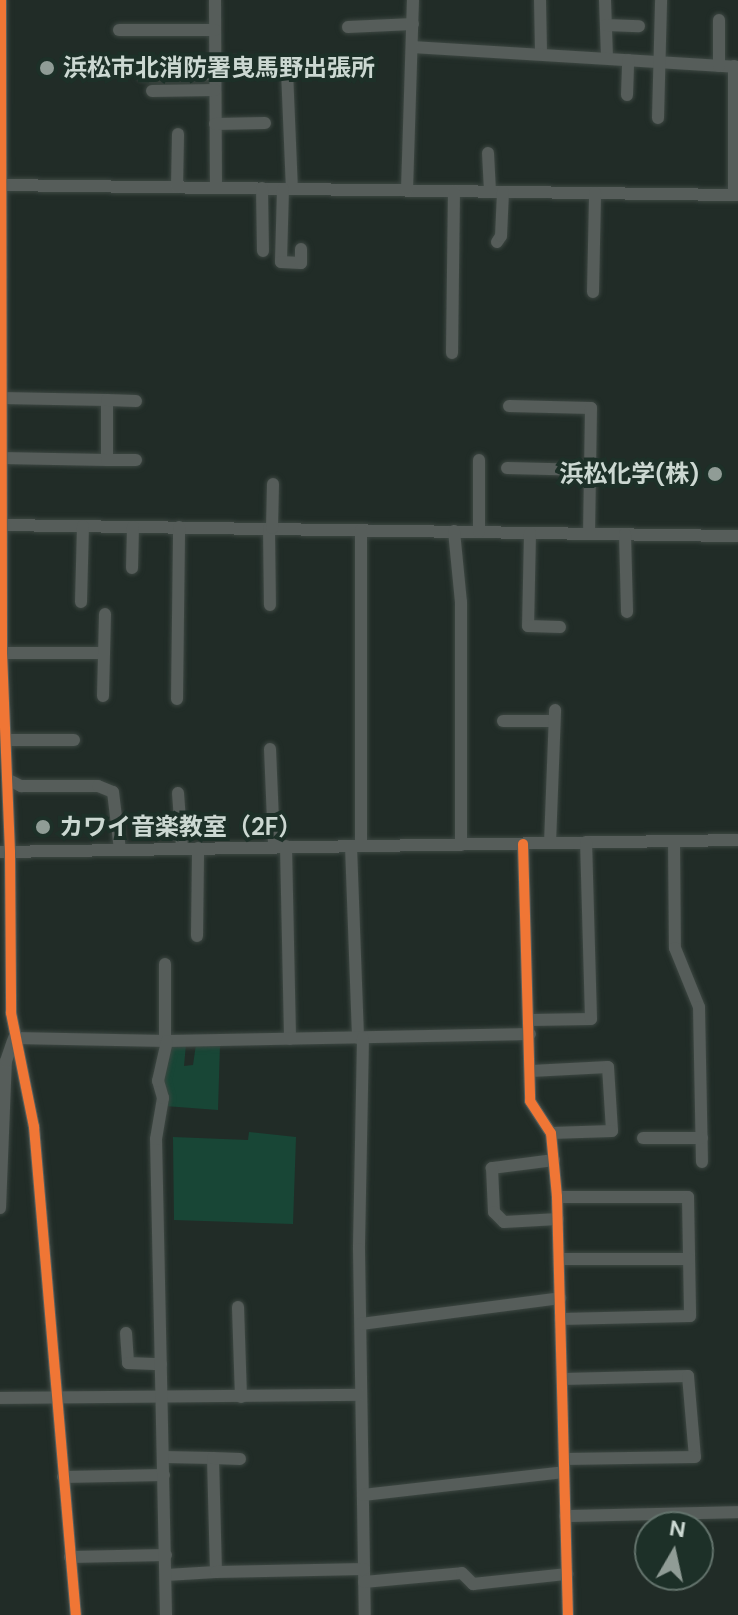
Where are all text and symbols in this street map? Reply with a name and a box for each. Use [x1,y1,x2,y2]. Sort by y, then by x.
place label: 浜松市北消防署曳馬野出張所 [63,54,375,82]
marker: 浜松市北消防署曳馬野出張所 [38,59,56,77]
place label: 浜松化学(株) [560,460,699,488]
marker: 浜松化学(株) [706,465,724,483]
place label: カワイ音楽教室（2F） [59,813,302,841]
marker: カワイ音楽教室（2F） [34,818,52,836]
north arrow [634,1511,714,1591]
text: N [667,1513,688,1544]

